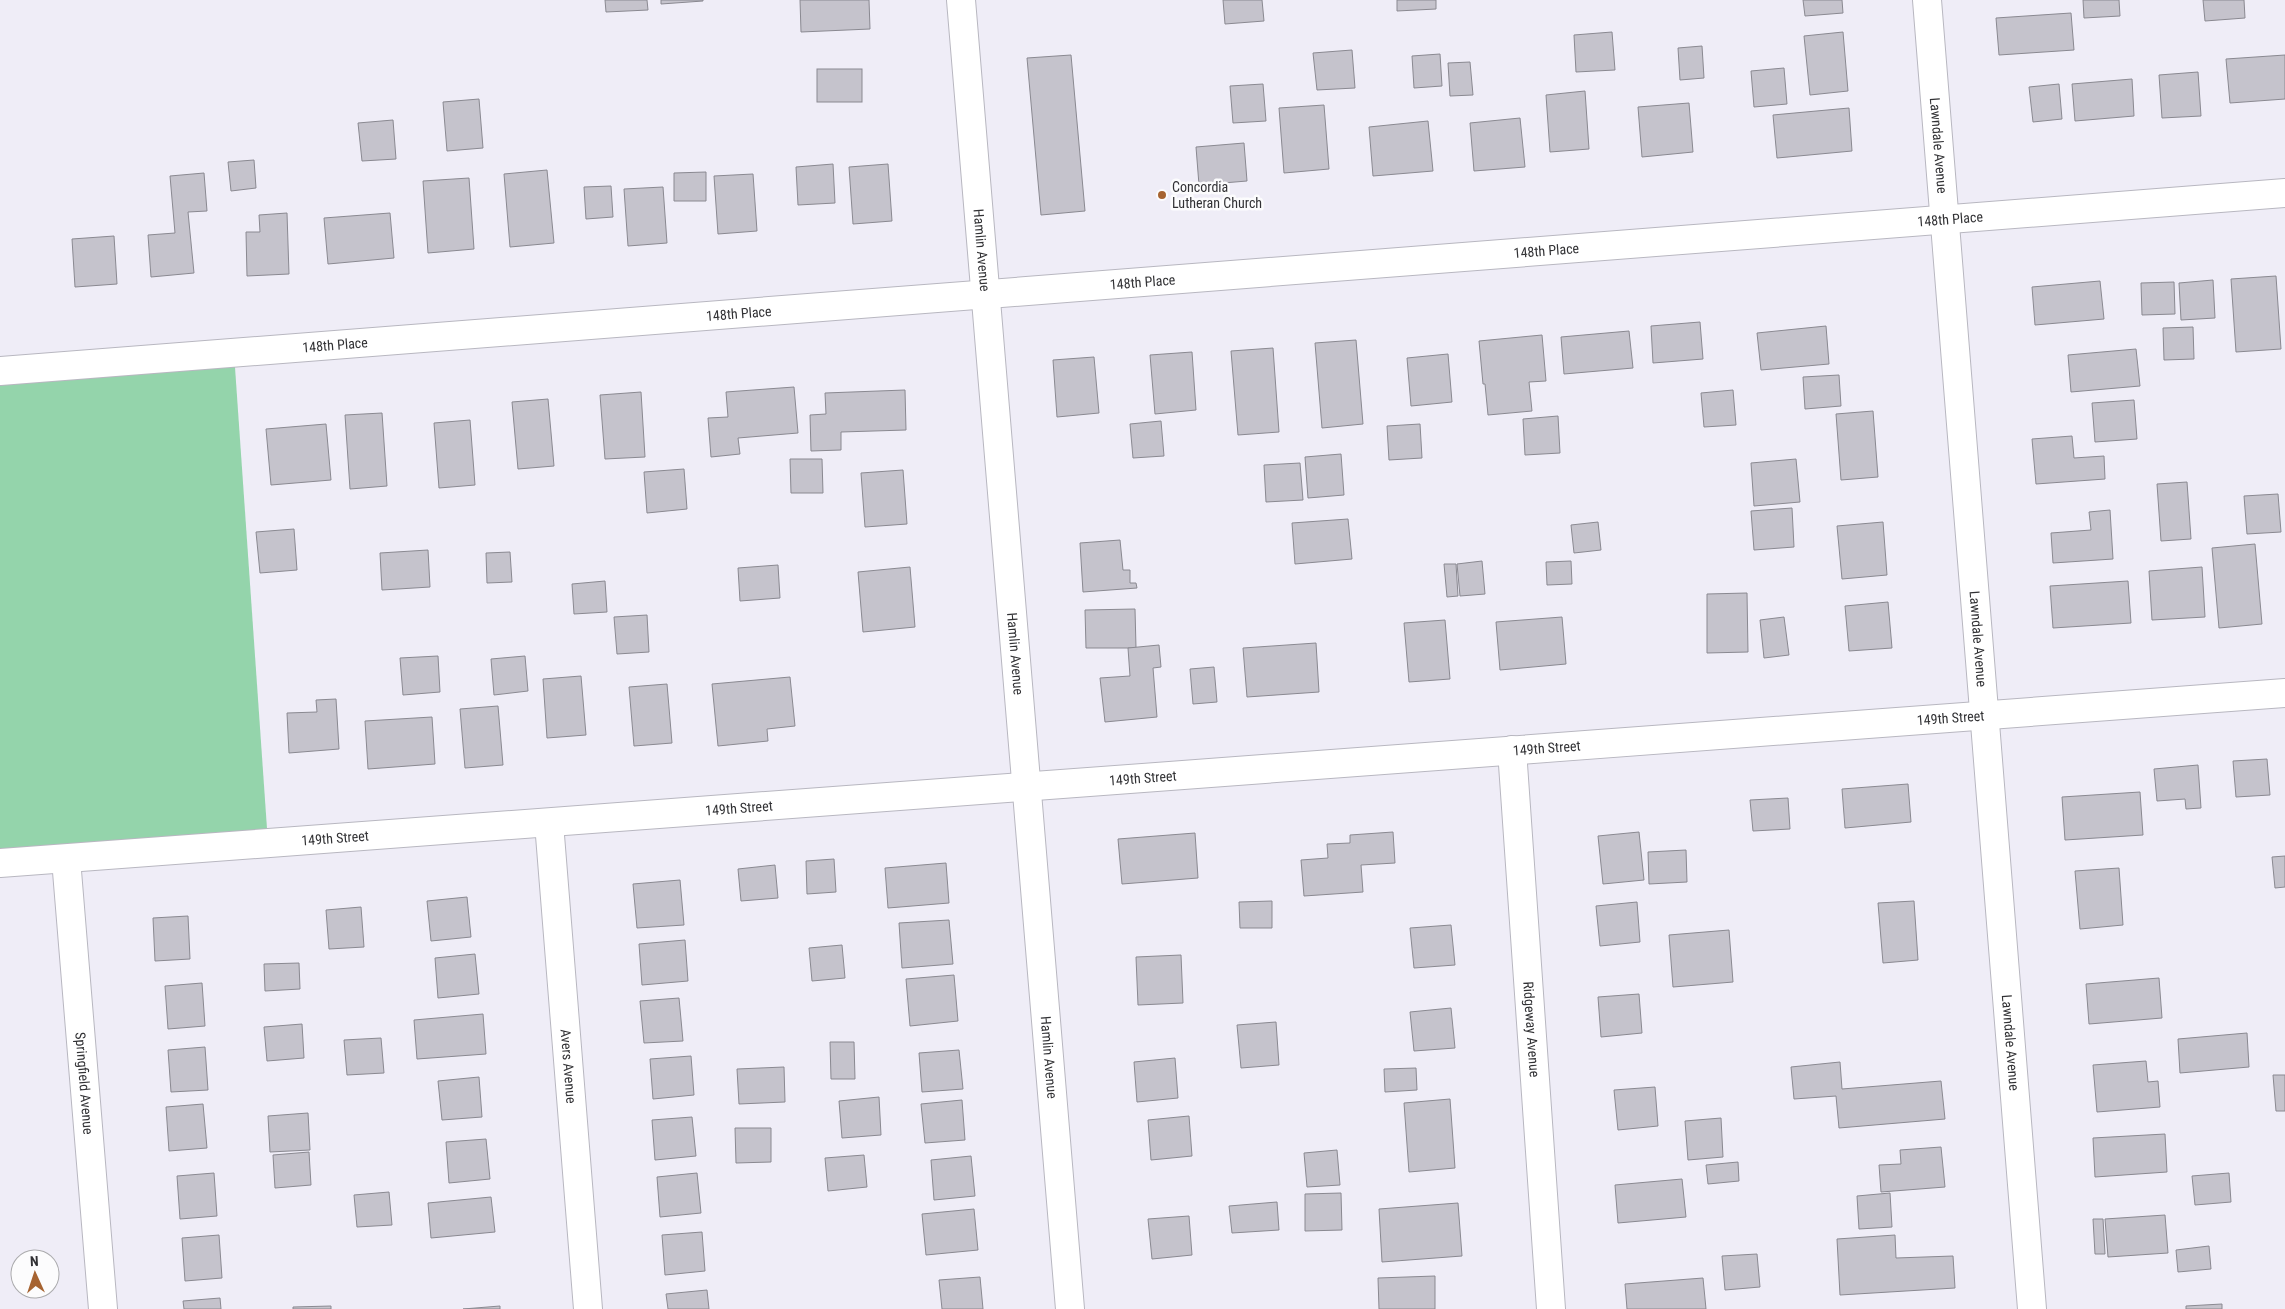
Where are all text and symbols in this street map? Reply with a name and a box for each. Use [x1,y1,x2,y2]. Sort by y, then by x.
street label: Lawndale Avenue [1927,97,1951,195]
place label: Concordia Lutheran Church [1172,179,1262,211]
marker: Concordia Lutheran Church [1156,189,1168,201]
street label: Hamlin Avenue [970,208,993,292]
street label: 148th Place [1917,209,1984,230]
street label: 148th Place [1513,240,1580,261]
street label: 148th Place [1109,271,1176,293]
street label: 148th Place [705,303,773,324]
street label: 148th Place [302,334,369,355]
street label: Lawndale Avenue [1966,590,1990,688]
street label: Hamlin Avenue [1004,612,1027,696]
street label: 149th Street [1916,707,1985,728]
street label: 149th Street [1512,737,1581,758]
street label: 149th Street [1108,767,1177,788]
street label: 149th Street [705,798,773,819]
street label: 149th Street [301,828,369,849]
street label: Ridgeway Avenue [1520,981,1543,1078]
street label: Lawndale Avenue [1999,994,2022,1092]
street label: Hamlin Avenue [1038,1015,1060,1100]
street label: Avers Avenue [558,1028,580,1104]
street label: Springfield Avenue [72,1032,97,1135]
north arrow [10,1249,60,1299]
text: N [30,1253,39,1269]

